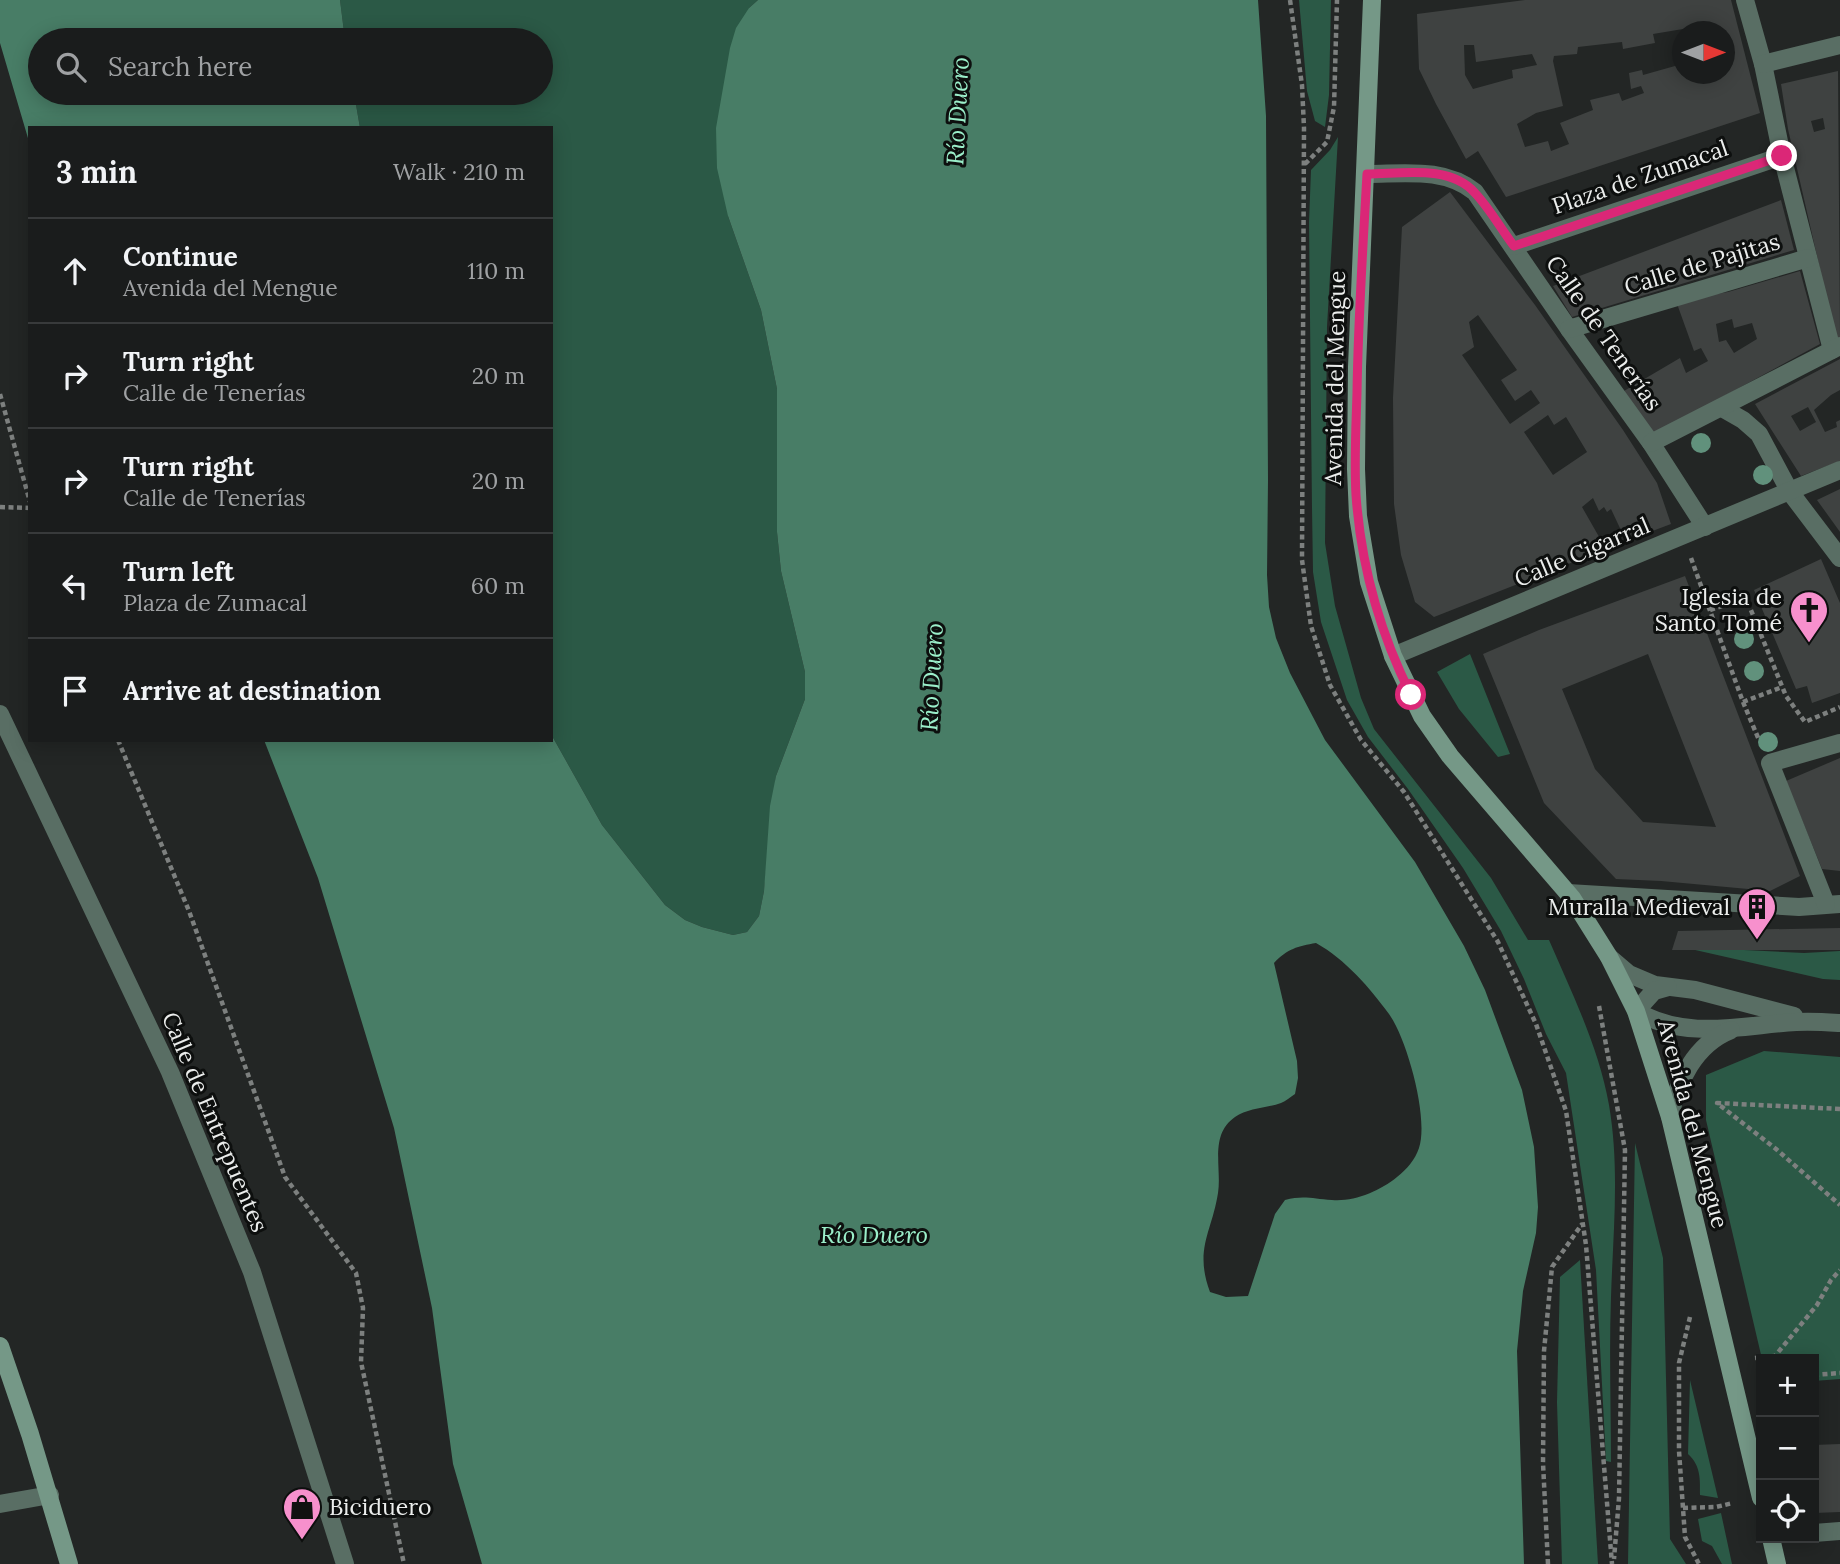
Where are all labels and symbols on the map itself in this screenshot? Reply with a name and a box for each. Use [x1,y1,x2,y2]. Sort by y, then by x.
north arrow [1672,21,1735,84]
water label: Río Duero [939,56,976,166]
street label: Plaza de Zumacal [1548,133,1732,220]
route end [1766,140,1797,171]
street label: Calle de Pajitas [1621,226,1783,301]
street label: Calle de Tenerías [1540,250,1669,416]
street label: Avenida del Mengue [1318,270,1351,487]
street label: Calle Cigarral [1510,510,1654,593]
place label: Iglesia de Santo Tomé [1655,582,1782,637]
church icon: Iglesia de Santo Tomé [1788,589,1830,644]
water label: Río Duero [913,622,950,732]
route start [1395,679,1426,710]
building icon: Muralla Medieval [1736,886,1778,941]
place label: Muralla Medieval [1548,892,1730,921]
street label: Calle de Entrepuentes [156,1007,275,1236]
street label: Avenida del Mengue [1651,1015,1735,1231]
water label: Río Duero [820,1219,928,1250]
shop icon: Biciduero [281,1486,323,1541]
place label: Biciduero [329,1492,432,1521]

